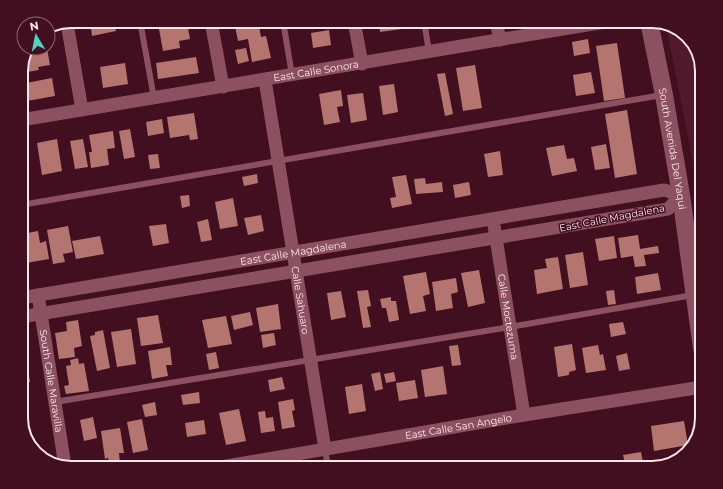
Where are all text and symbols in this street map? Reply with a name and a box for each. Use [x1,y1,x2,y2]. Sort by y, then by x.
north arrow [16,16,56,56]
text: N [29,18,40,34]
street label: East Calle Sonora [272,57,359,84]
street label: South Avenida Del Yaqui [656,87,689,210]
street label: East Calle Magdalena [558,201,666,235]
street label: East Calle Magdalena [239,237,347,268]
street label: Calle Sahuaro [289,265,313,335]
street label: Calle Moctezuma [495,273,522,361]
street label: South Calle Maravilla [37,329,66,433]
street label: East Calle San Angelo [404,411,513,442]

